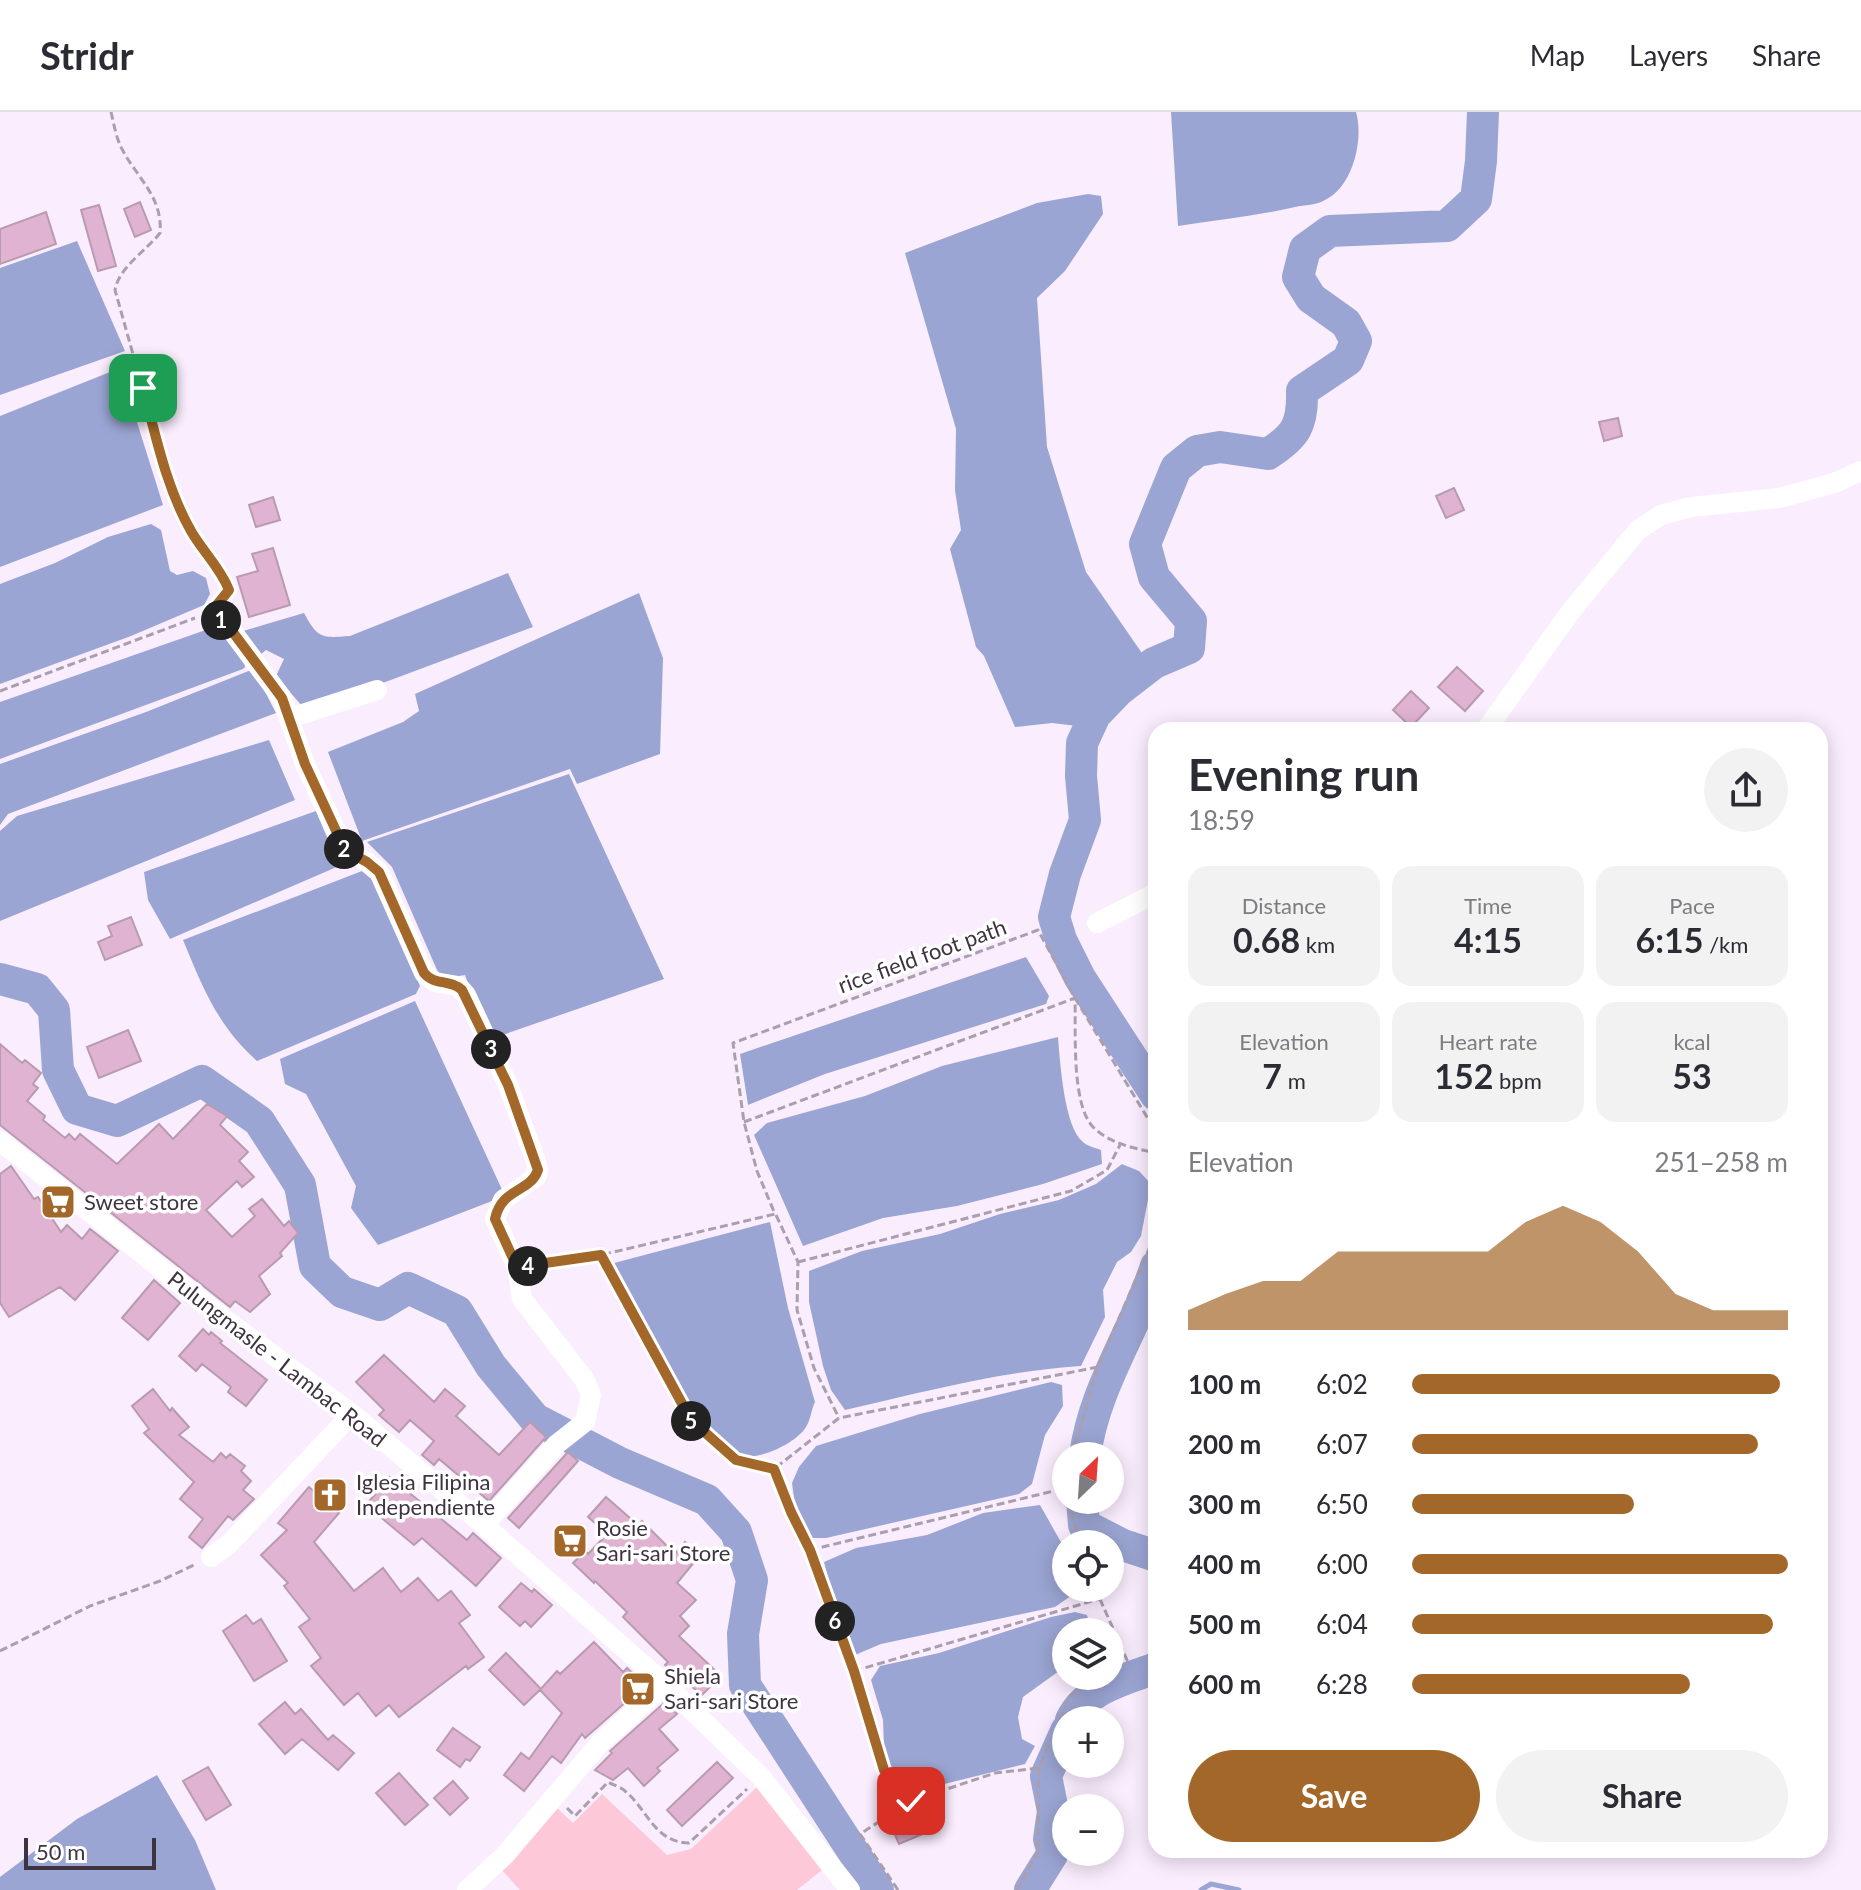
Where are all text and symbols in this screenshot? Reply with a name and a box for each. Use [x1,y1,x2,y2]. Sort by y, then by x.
text: Stridr [40,32,134,78]
text: Map [1530,38,1585,72]
text: Layers [1629,38,1708,72]
text: Share [1752,38,1821,72]
pin [109,354,177,422]
icon: arrive [121,366,165,410]
pin: 1 [201,600,241,640]
text: 1 [215,606,227,633]
text: Evening run [1188,748,1419,800]
button: share [1704,748,1788,832]
text: 18:59 [1188,804,1255,836]
pin: 2 [324,829,364,869]
text: 2 [338,835,350,862]
text: Distance [1242,892,1326,919]
text: Time [1464,892,1512,919]
text: Pace [1669,892,1715,919]
street label: rice field foot path [834,913,1010,999]
text: 0.68 [1233,919,1300,960]
text: 4:15 [1454,919,1522,960]
text: 6:15 [1636,919,1704,960]
text: km [1300,931,1335,958]
text: /km [1704,931,1748,958]
text: Elevation [1239,1028,1329,1055]
text: Heart rate [1439,1028,1537,1055]
text: kcal [1673,1028,1711,1055]
pin: 3 [471,1029,511,1069]
text: 3 [485,1035,497,1062]
text: 7 [1262,1055,1282,1096]
text: 152 [1434,1055,1493,1096]
text: 53 [1672,1055,1712,1096]
text: m [1282,1067,1306,1094]
text: bpm [1493,1067,1542,1094]
text: Elevation [1188,1146,1294,1178]
text: 251–258 m [1654,1146,1788,1178]
supermarket icon: Sweet store [39,1183,77,1221]
place label: Sweet store [84,1188,198,1215]
pin: 4 [508,1246,548,1286]
text: 4 [522,1252,534,1279]
street label: Pulungmasle - Lambac Road [163,1265,392,1452]
text: 100 m [1188,1368,1261,1400]
text: 6:02 [1316,1368,1368,1400]
pin: 5 [671,1401,711,1441]
text: 5 [685,1407,697,1434]
text: 200 m [1188,1428,1261,1460]
text: 6:07 [1316,1428,1368,1460]
north arrow [1052,1442,1124,1514]
map controls [1052,1442,1124,1866]
place label: Iglesia Filipina Independiente [356,1468,495,1520]
church icon: Iglesia Filipina Independiente [311,1476,349,1514]
text: 300 m [1188,1488,1261,1520]
text: 6:50 [1316,1488,1368,1520]
place label: Rosie Sari-sari Store [596,1514,730,1566]
supermarket icon: Rosie Sari-sari Store [551,1522,589,1560]
button: locate [1052,1530,1124,1602]
text: 400 m [1188,1548,1261,1580]
text: 6:00 [1316,1548,1368,1580]
pin: 6 [815,1601,855,1641]
text: 6 [829,1607,841,1634]
text: 500 m [1188,1608,1261,1640]
text: 6:04 [1316,1608,1368,1640]
button: layers [1052,1618,1124,1690]
place label: Shiela Sari-sari Store [664,1662,798,1714]
text: 600 m [1188,1668,1261,1700]
text: 6:28 [1316,1668,1368,1700]
supermarket icon: Shiela Sari-sari Store [619,1670,657,1708]
button: + [1052,1706,1124,1778]
button: Save [1188,1750,1480,1842]
button: Share [1496,1750,1788,1842]
pin [877,1767,945,1835]
icon: check [889,1779,933,1823]
button: − [1052,1794,1124,1866]
scale bar [24,1834,156,1870]
text: 50 m [36,1838,85,1865]

